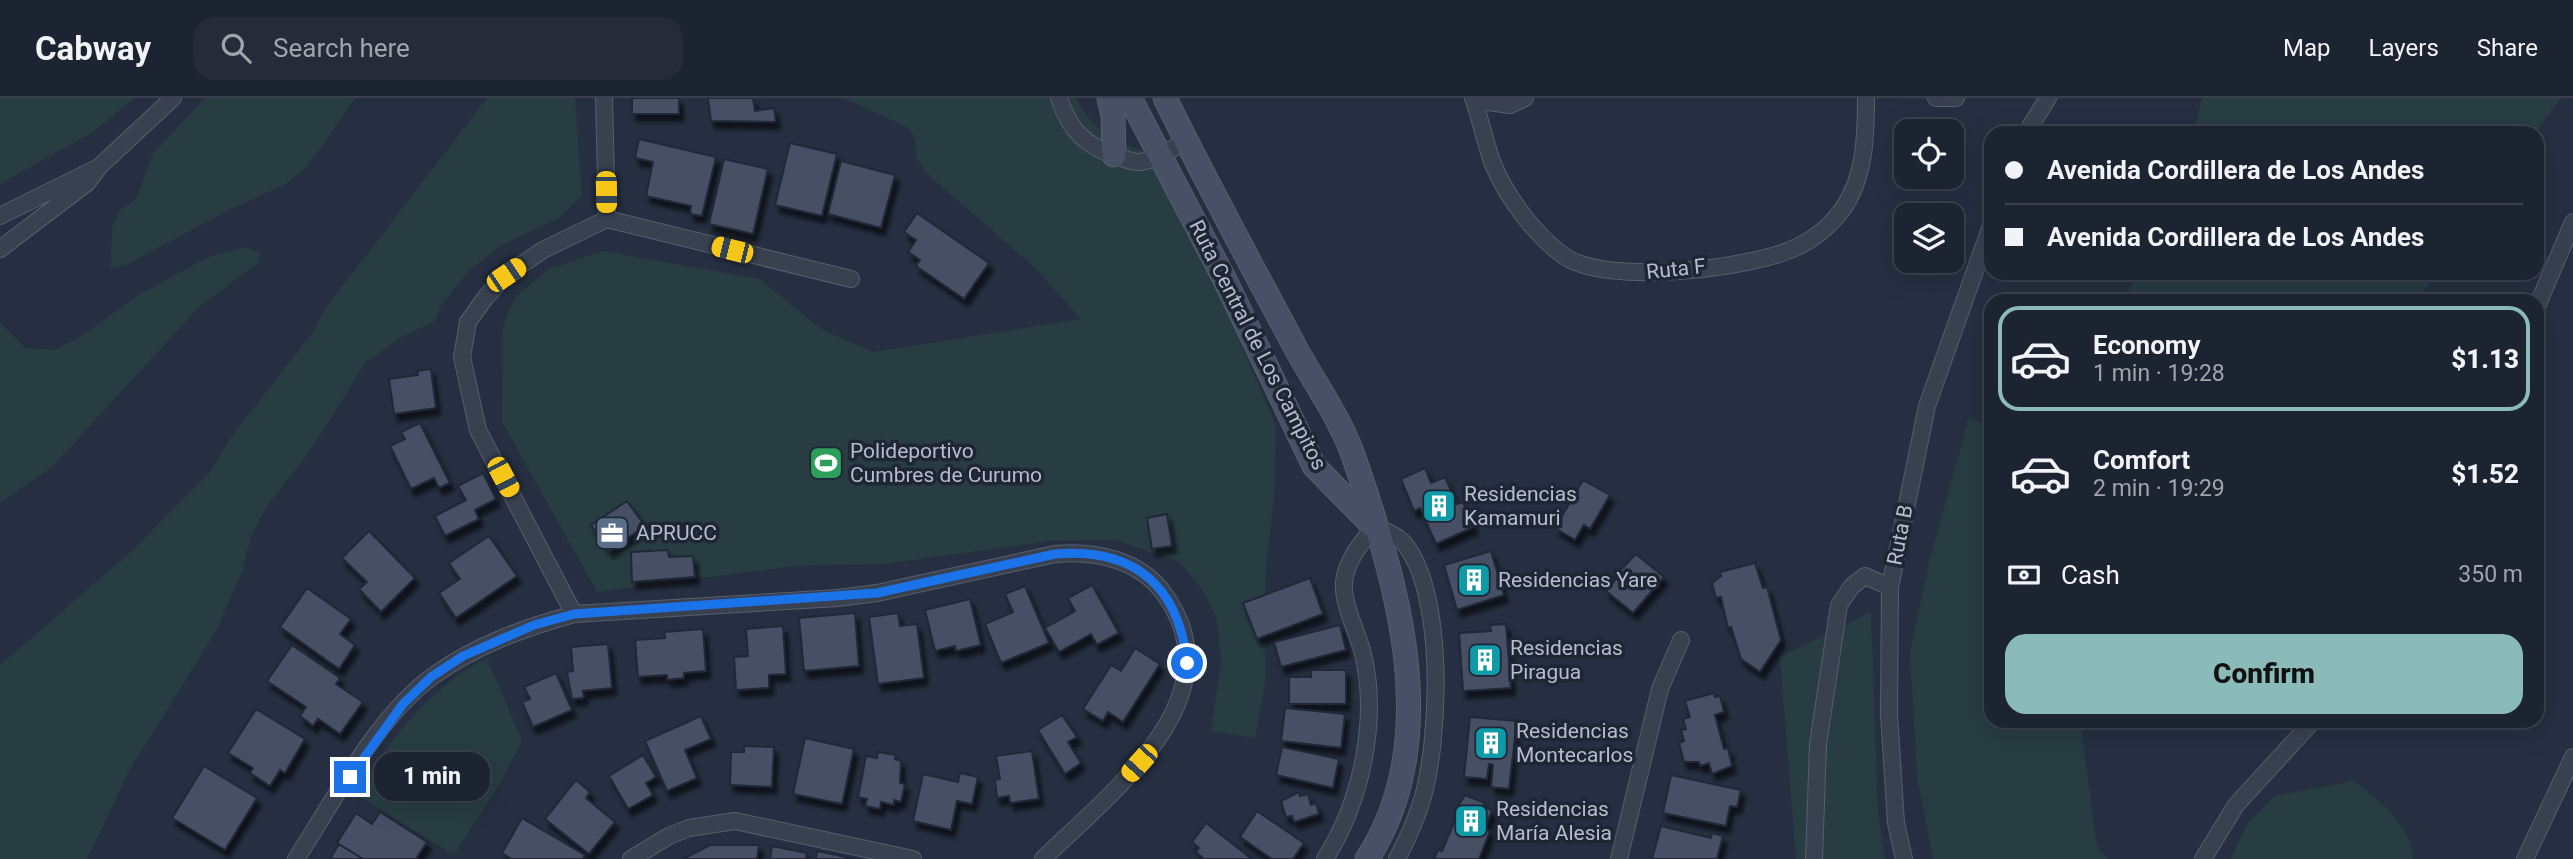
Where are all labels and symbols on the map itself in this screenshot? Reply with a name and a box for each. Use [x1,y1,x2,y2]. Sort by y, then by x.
car [596,171,617,213]
street label: Ruta Central de Los Campitos [1184,216,1332,474]
car [710,235,755,265]
street label: Ruta F [1645,254,1707,284]
car [483,255,530,295]
place label: Polideportivo Cumbres de Curumo [850,439,1042,487]
sports icon: Polideportivo Cumbres de Curumo [807,444,845,482]
car [484,454,523,500]
place label: Residencias Kamamuri [1464,482,1577,530]
building icon: Residencias Kamamuri [1420,487,1458,525]
street label: Ruta B [1882,503,1918,567]
office icon: APRUCC [593,514,631,552]
place label: APRUCC [636,521,717,545]
building icon: Residencias Yare [1455,561,1493,599]
place label: Residencias Yare [1498,568,1658,592]
place label: Residencias Piragua [1510,636,1623,684]
building icon: Residencias Piragua [1466,641,1504,679]
route start [1171,647,1203,679]
place label: Residencias Montecarlos [1516,719,1633,767]
building icon: Residencias Montecarlos [1472,724,1510,762]
car [1118,740,1161,786]
callout: 1 min [374,752,490,802]
route end [334,761,366,793]
place label: Residencias María Alesia [1496,797,1612,845]
building icon: Residencias María Alesia [1452,802,1490,840]

